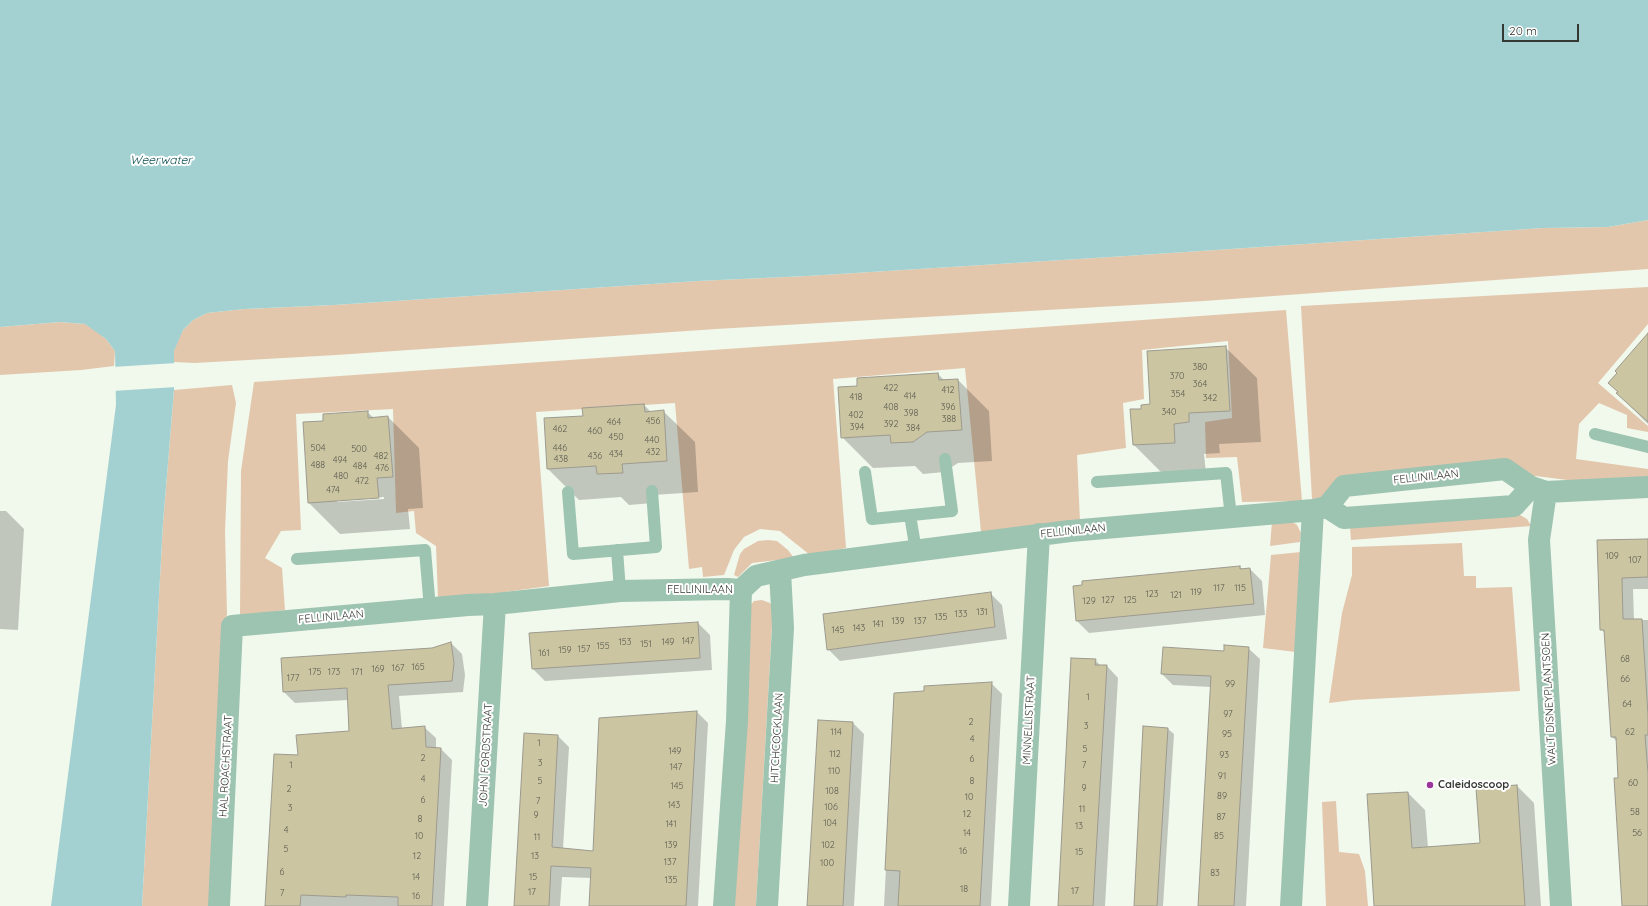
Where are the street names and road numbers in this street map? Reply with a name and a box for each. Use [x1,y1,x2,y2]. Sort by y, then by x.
street label: FELLINILAAN [1393,467,1459,487]
street label: FELLINILAAN [1040,521,1106,541]
street label: FELLINILAAN [667,583,733,597]
street label: FELLINILAAN [298,608,364,626]
street label: WALT DISNEYPLANTSOEN [1539,632,1559,766]
street label: MINNELLISTRAAT [1020,675,1038,765]
street label: HITCHCOCKLAAN [768,692,786,784]
street label: JOHN FORDSTRAAT [477,703,495,807]
street label: HAL ROACHSTRAAT [217,715,235,817]

